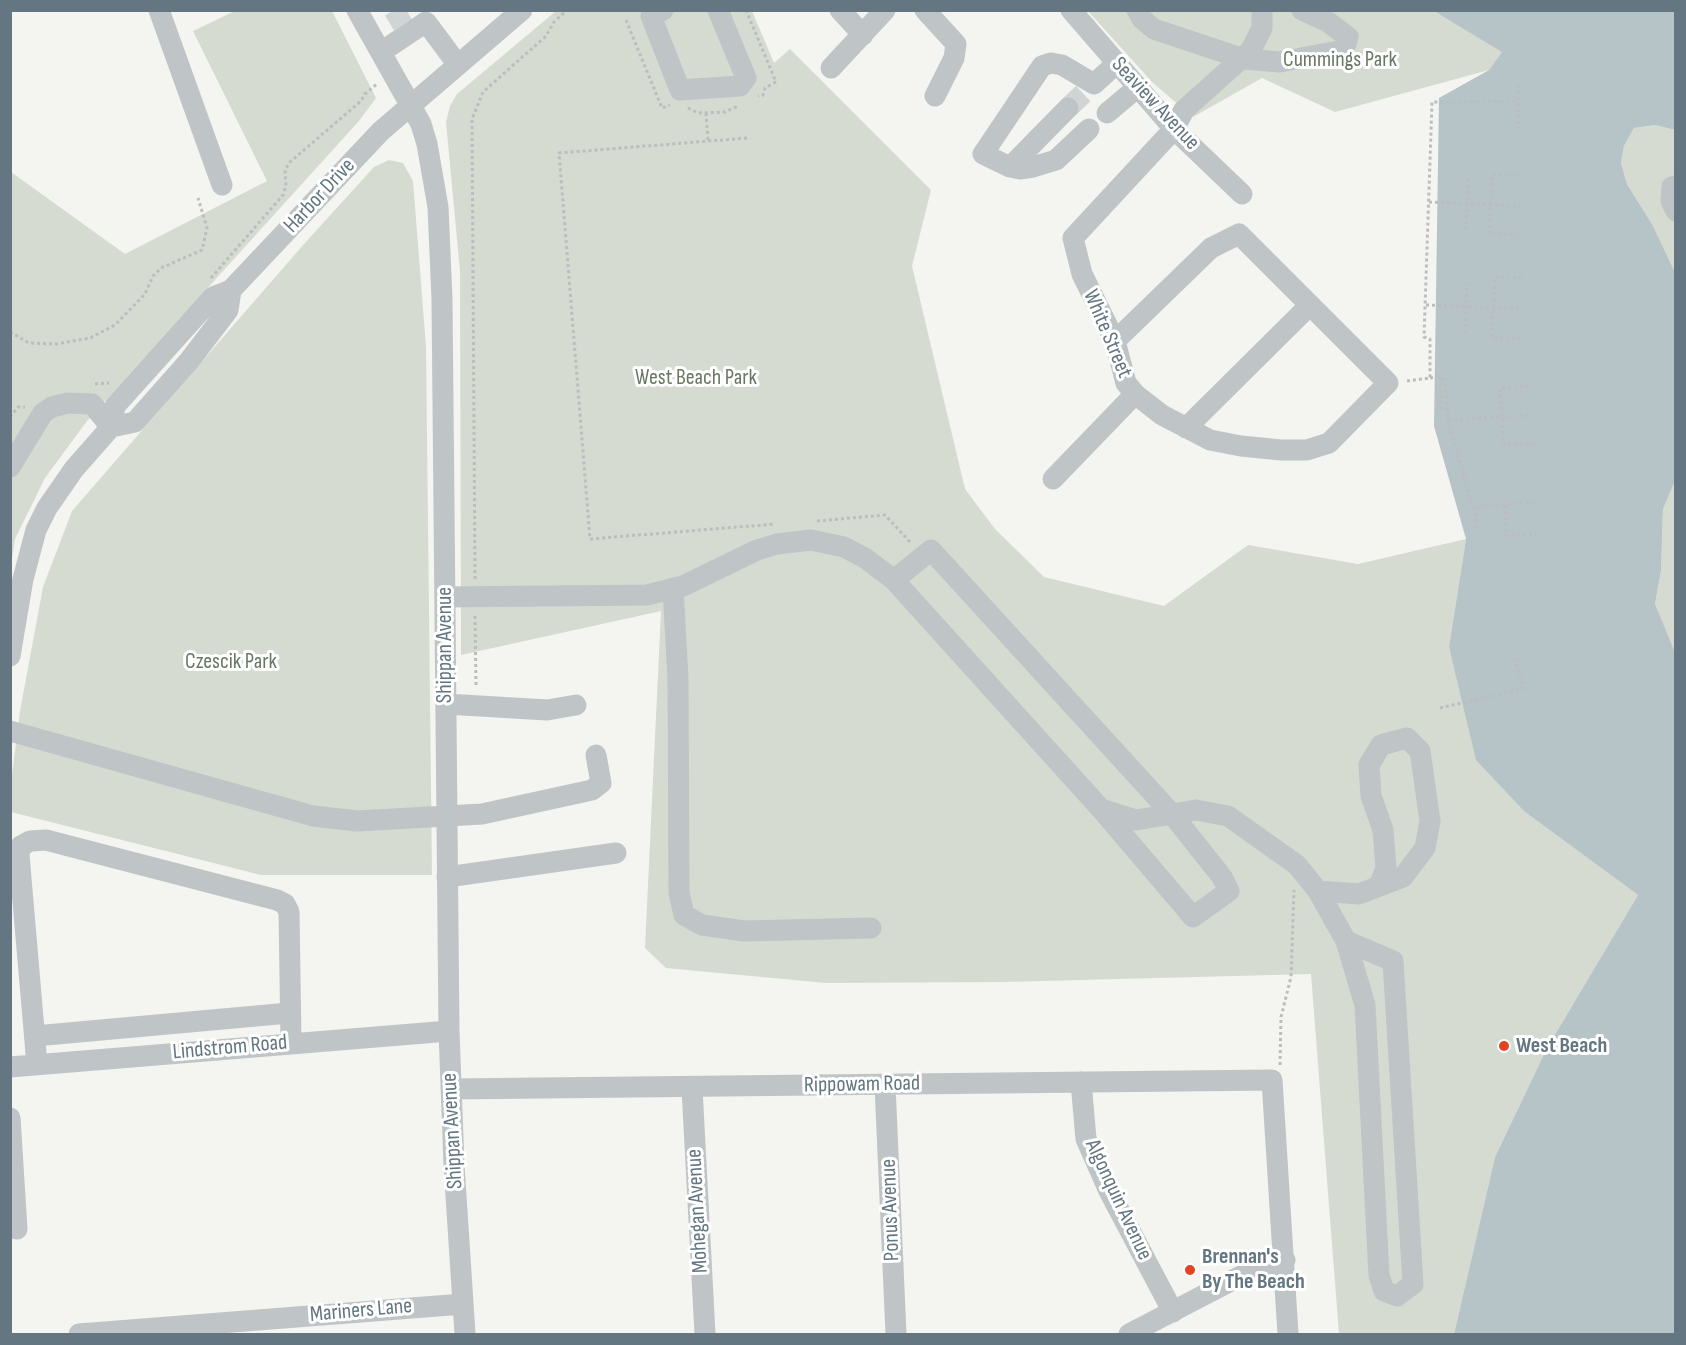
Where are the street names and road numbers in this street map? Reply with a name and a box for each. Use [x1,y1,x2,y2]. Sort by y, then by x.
street label: Seaview Avenue [1105,52,1205,156]
street label: Harbor Drive [279,153,361,239]
street label: White Street [1077,286,1137,382]
street label: Shippan Avenue [432,587,458,703]
street label: Lindstrom Road [172,1030,288,1066]
street label: Rippowam Road [804,1071,920,1099]
street label: Shippan Avenue [437,1072,469,1190]
street label: Algonquin Avenue [1079,1135,1157,1265]
street label: Mohegan Avenue [682,1148,714,1274]
street label: Ponus Avenue [876,1158,906,1262]
street label: Mariners Lane [309,1293,413,1329]

